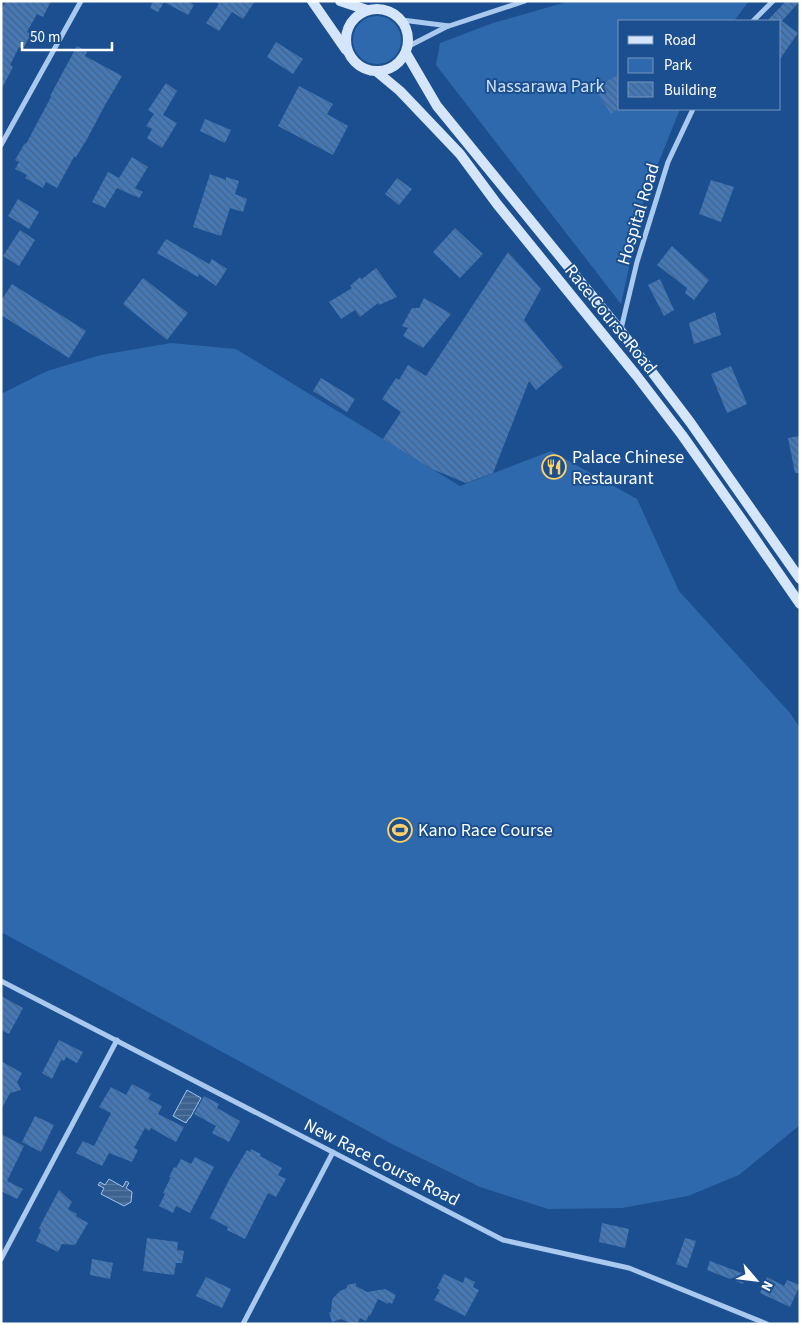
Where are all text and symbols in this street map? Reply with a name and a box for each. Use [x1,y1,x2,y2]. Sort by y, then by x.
scale bar [22,20,112,52]
legend [618,20,781,110]
text: 50 m [30,27,60,48]
text: Road [664,30,696,51]
text: Park [664,55,693,76]
park label: Nassarawa Park [486,74,605,99]
text: Building [664,80,717,101]
street label: Hospital Road [611,160,666,268]
street label: Race Course Road [559,259,663,379]
place label: Palace Chinese Restaurant [572,445,684,491]
restaurant icon: Palace Chinese Restaurant [541,454,567,480]
sports icon: Kano Race Course [387,817,413,843]
place label: Kano Race Course [418,818,553,843]
street label: New Race Course Road [300,1112,464,1213]
north arrow [731,1255,781,1305]
text: N [756,1277,778,1294]

